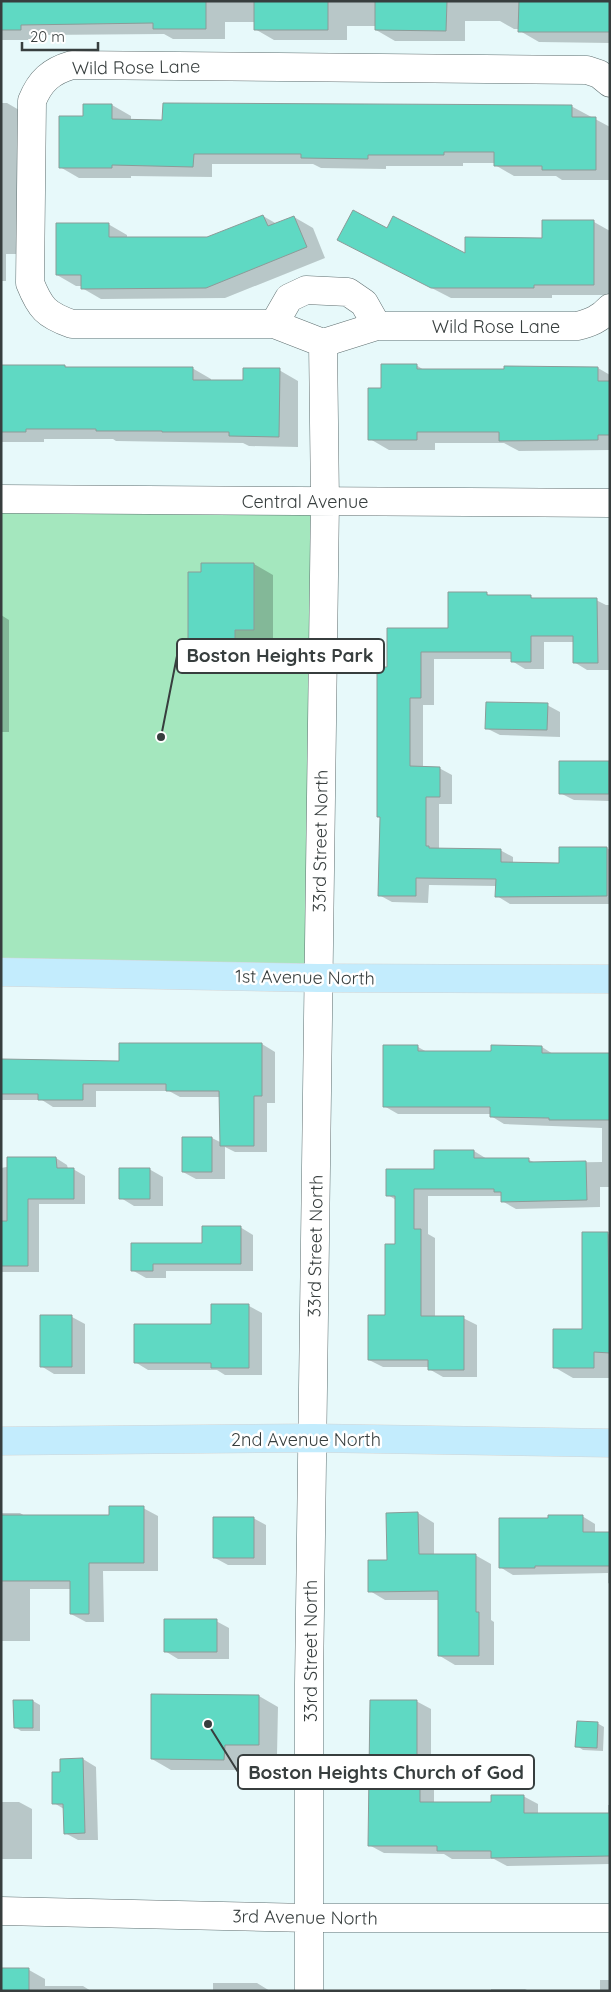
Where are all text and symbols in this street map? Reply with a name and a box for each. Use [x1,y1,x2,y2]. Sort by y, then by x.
scale bar [22,20,99,52]
text: 20 m [30,27,65,46]
street label: Wild Rose Lane [72,54,200,80]
street label: Wild Rose Lane [432,315,560,338]
street label: Central Avenue [242,490,368,513]
callout: Boston Heights Park [177,639,384,673]
text: Boston Heights Park [186,643,374,667]
street label: 33rd Street North [307,770,333,912]
street label: 1st Avenue North [235,964,375,990]
street label: 33rd Street North [302,1175,328,1317]
street label: 2nd Avenue North [231,1428,381,1451]
street label: 33rd Street North [299,1580,322,1722]
callout: Boston Heights Church of God [238,1755,534,1789]
text: Boston Heights Church of God [248,1760,524,1784]
street label: 3rd Avenue North [232,1904,378,1930]

